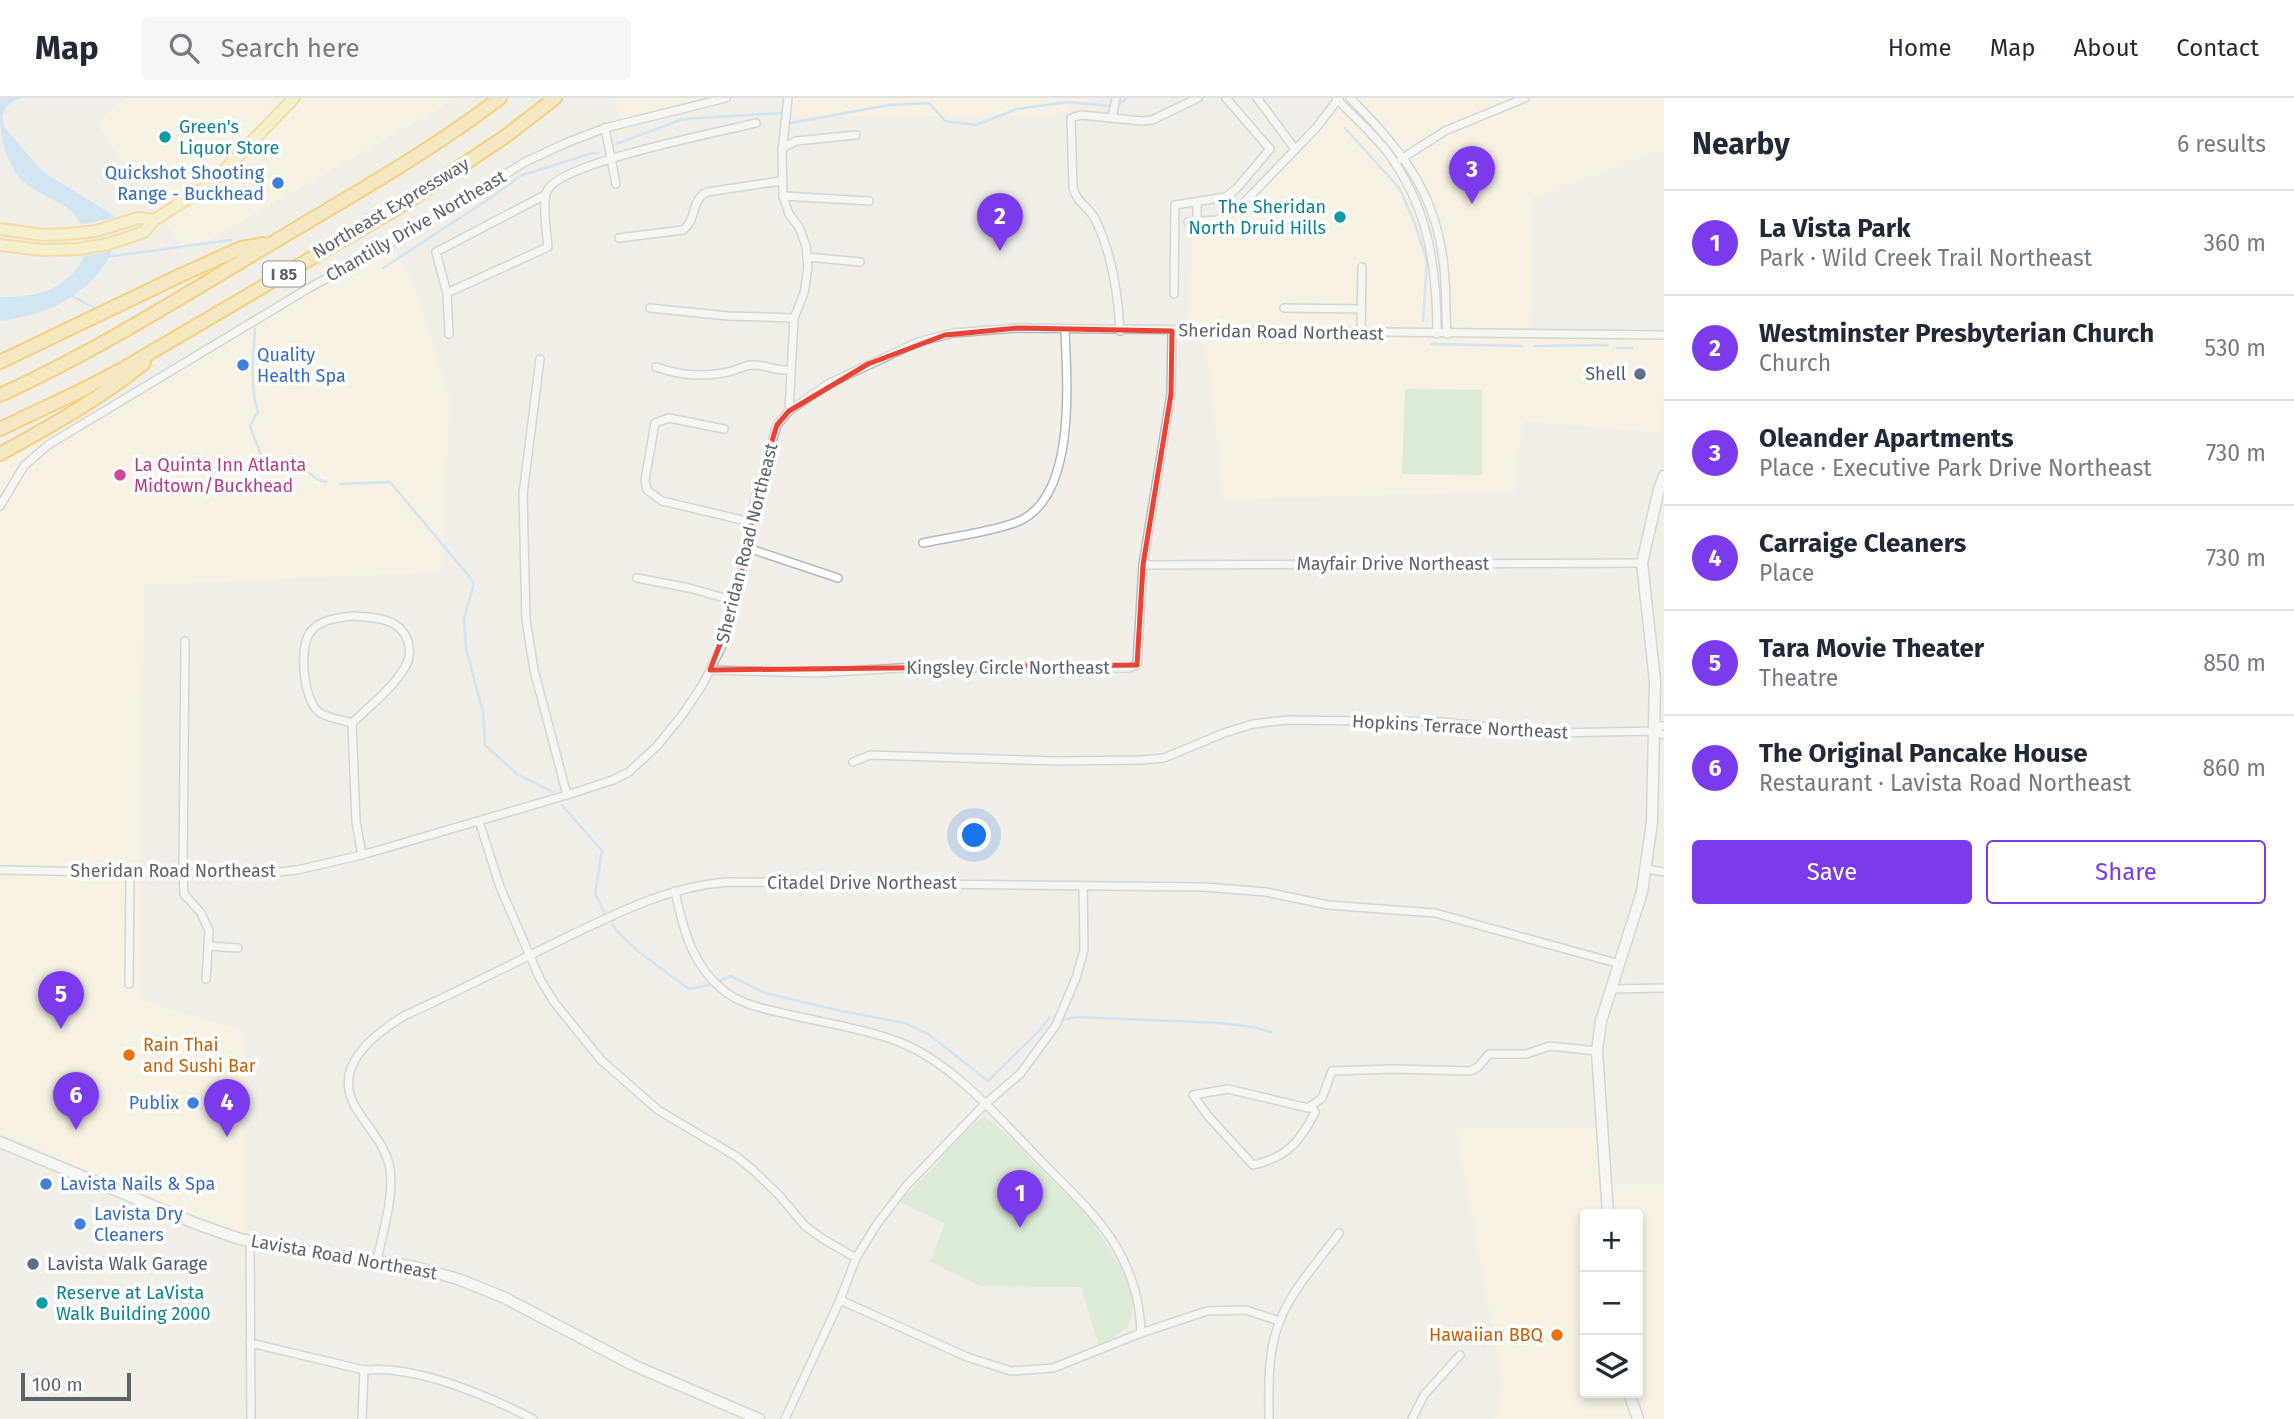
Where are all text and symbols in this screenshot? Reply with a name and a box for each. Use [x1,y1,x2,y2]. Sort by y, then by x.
search box [141,17,631,80]
text: Map [35,28,99,68]
icon: search [165,29,203,67]
text: Search here [221,33,360,64]
text: Home [1888,34,1952,62]
text: Map [1990,34,2036,62]
text: About [2074,34,2138,62]
text: Contact [2176,34,2259,62]
place label: Green's Liquor Store [179,116,279,159]
text: Nearby [1692,126,1790,162]
marker: Green's Liquor Store [157,129,173,145]
text: 6 results [2177,130,2266,158]
pin: 3 [1449,146,1495,204]
street label: Northeast Expressway [309,153,473,263]
place label: Quickshot Shooting Range - Buckhead [105,162,265,205]
street label: Chantilly Drive Northeast [322,165,510,287]
marker: Quickshot Shooting Range - Buckhead [270,175,286,191]
pin: 2 [977,193,1023,251]
place label: The Sheridan North Druid Hills [1189,196,1326,239]
marker: The Sheridan North Druid Hills [1332,209,1348,225]
text: La Vista Park [1759,213,1911,244]
text: 1 [1710,229,1720,257]
text: 360 m [2204,229,2266,257]
text: Park · Wild Creek Trail Northeast [1759,244,2092,272]
road number: I 85 [263,262,305,286]
text: Westminster Presbyterian Church [1759,318,2154,349]
street label: Sheridan Road Northeast [1178,319,1384,345]
text: 2 [1709,334,1721,362]
text: 530 m [2205,334,2266,362]
place label: Quality Health Spa [257,344,346,387]
text: Church [1759,349,1831,377]
marker: Quality Health Spa [235,357,251,373]
place label: Shell [1585,363,1626,385]
marker: Shell [1632,366,1648,382]
text: Oleander Apartments [1759,423,2014,454]
text: 3 [1709,439,1721,467]
text: 730 m [2206,439,2266,467]
street label: Sheridan Road Northeast [711,440,783,645]
place label: La Quinta Inn Atlanta Midtown/Buckhead [134,454,306,497]
text: Place · Executive Park Drive Northeast [1759,454,2151,482]
marker: La Quinta Inn Atlanta Midtown/Buckhead [112,467,128,483]
text: Carraige Cleaners [1759,528,1966,559]
text: 4 [1709,544,1722,572]
text: 730 m [2206,544,2266,572]
street label: Mayfair Drive Northeast [1297,553,1490,575]
text: Place [1759,559,1814,587]
text: Tara Movie Theater [1759,633,1984,664]
text: 5 [1709,649,1721,677]
text: 850 m [2203,649,2266,677]
street label: Kingsley Circle Northeast [906,657,1110,679]
text: Theatre [1759,664,1838,692]
street label: Hopkins Terrace Northeast [1351,710,1569,744]
text: The Original Pancake House [1759,738,2088,769]
text: 6 [1709,754,1721,782]
text: 860 m [2202,754,2266,782]
text: Restaurant · Lavista Road Northeast [1759,769,2131,797]
your location [957,818,991,852]
button: Save [1692,840,1972,904]
button: Share [1986,840,2266,904]
street label: Sheridan Road Northeast [70,860,276,882]
street label: Citadel Drive Northeast [767,872,957,894]
pin: 5 [38,971,84,1029]
place label: Rain Thai and Sushi Bar [143,1034,256,1077]
marker: Rain Thai and Sushi Bar [121,1047,137,1063]
pin: 6 [53,1072,99,1130]
pin: 4 [204,1079,250,1137]
place label: Publix [129,1092,179,1114]
marker: Publix [185,1095,201,1111]
pin: 1 [997,1170,1043,1228]
place label: Lavista Nails & Spa [60,1173,215,1195]
marker: Lavista Nails & Spa [38,1176,54,1192]
place label: Lavista Dry Cleaners [94,1203,183,1246]
map controls [1580,1209,1643,1398]
button: + [1580,1209,1643,1272]
marker: Lavista Dry Cleaners [72,1216,88,1232]
street label: Lavista Road Northeast [249,1230,439,1284]
place label: Lavista Walk Garage [47,1253,208,1275]
marker: Lavista Walk Garage [25,1256,41,1272]
button: − [1580,1272,1643,1335]
place label: Reserve at LaVista Walk Building 2000 [56,1282,210,1325]
marker: Reserve at LaVista Walk Building 2000 [34,1295,50,1311]
place label: Hawaiian BBQ [1429,1324,1543,1346]
marker: Hawaiian BBQ [1549,1327,1565,1343]
button: layers [1580,1335,1643,1398]
scale bar [21,1370,131,1402]
text: 100 m [32,1373,83,1396]

